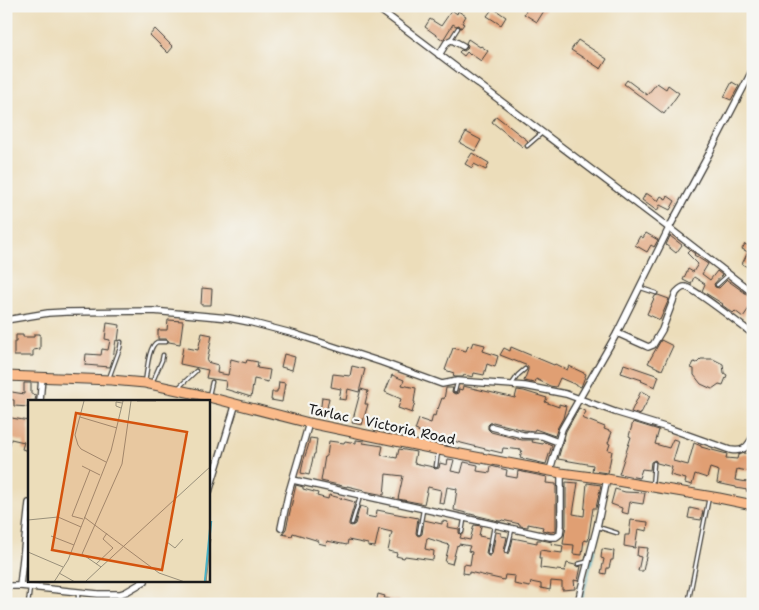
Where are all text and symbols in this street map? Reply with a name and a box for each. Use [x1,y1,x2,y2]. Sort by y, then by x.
inset map [28,400,210,582]
street label: Tarlac - Victoria Road [307,400,457,448]

